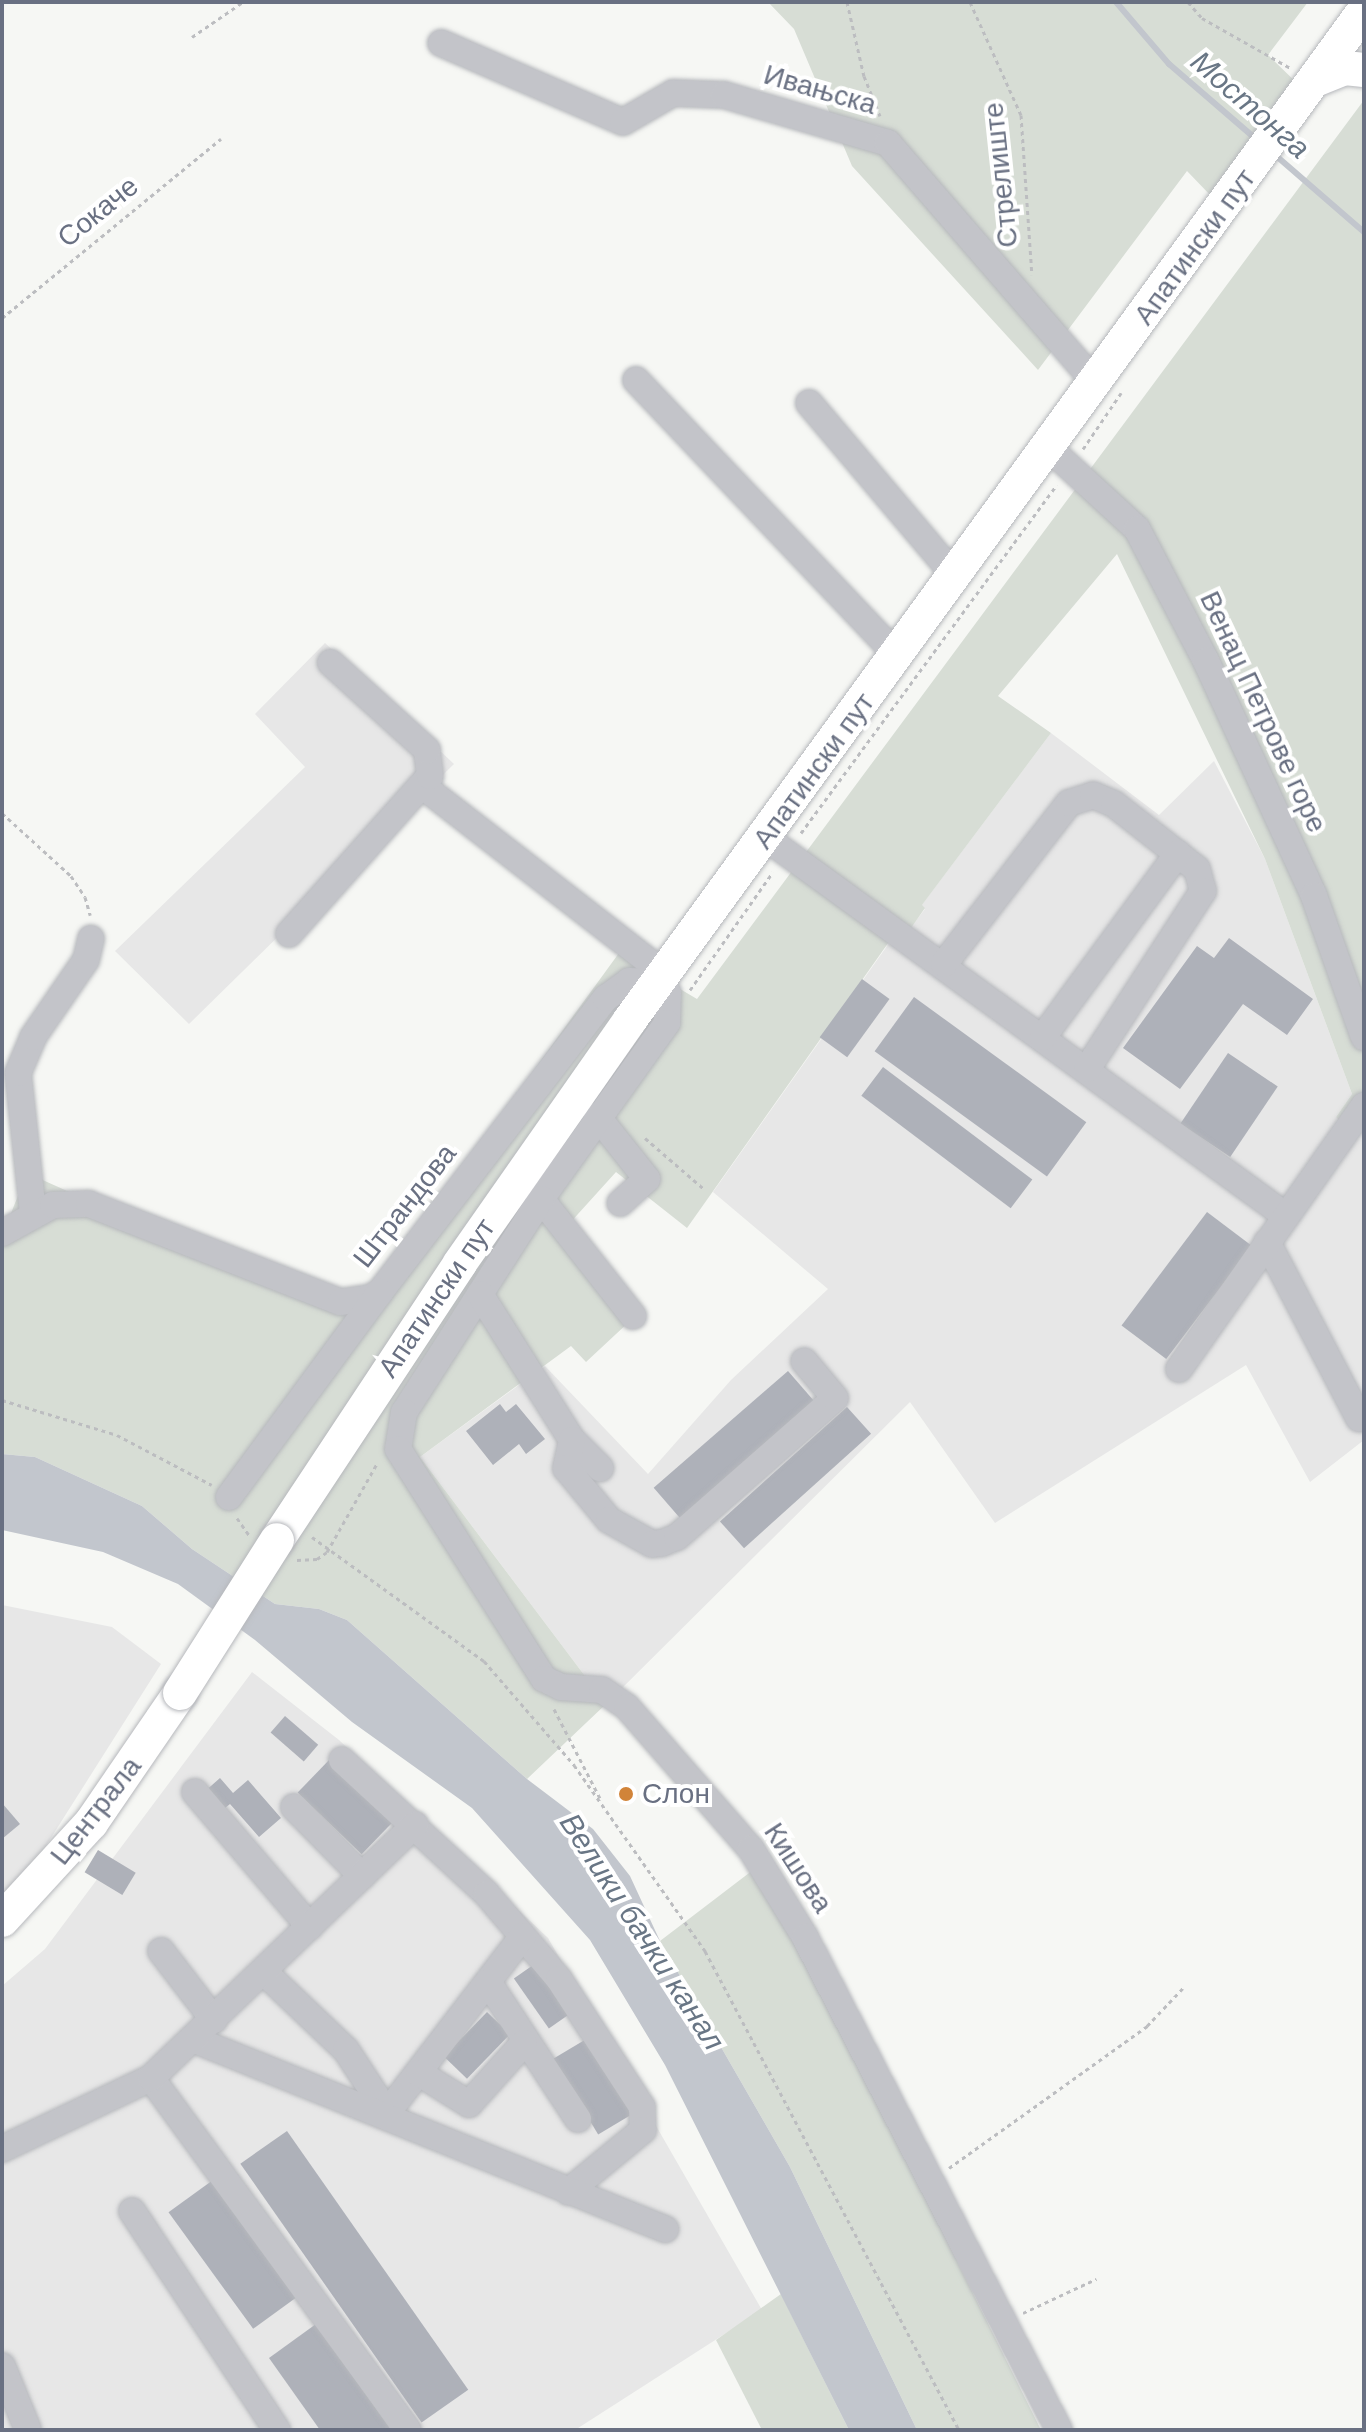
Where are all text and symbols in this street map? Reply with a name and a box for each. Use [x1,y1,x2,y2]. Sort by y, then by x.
water label: Мостонга [1183,44,1317,166]
street label: Ивањска [760,58,880,122]
street label: Стрелиште [977,101,1025,249]
street label: Апатински пут [1127,163,1263,331]
street label: Сокаче [51,169,145,255]
street label: Венац Петрове горе [1192,586,1334,838]
street label: Апатински пут [746,687,882,855]
street label: Штрандова [346,1138,464,1274]
street label: Апатински пут [372,1212,502,1384]
street label: Централа [43,1750,149,1872]
place label: Слон [642,1777,710,1811]
marker: Слон [617,1785,635,1803]
water label: Велики бачки канал [552,1807,732,2057]
street label: Кишова [757,1817,839,1919]

